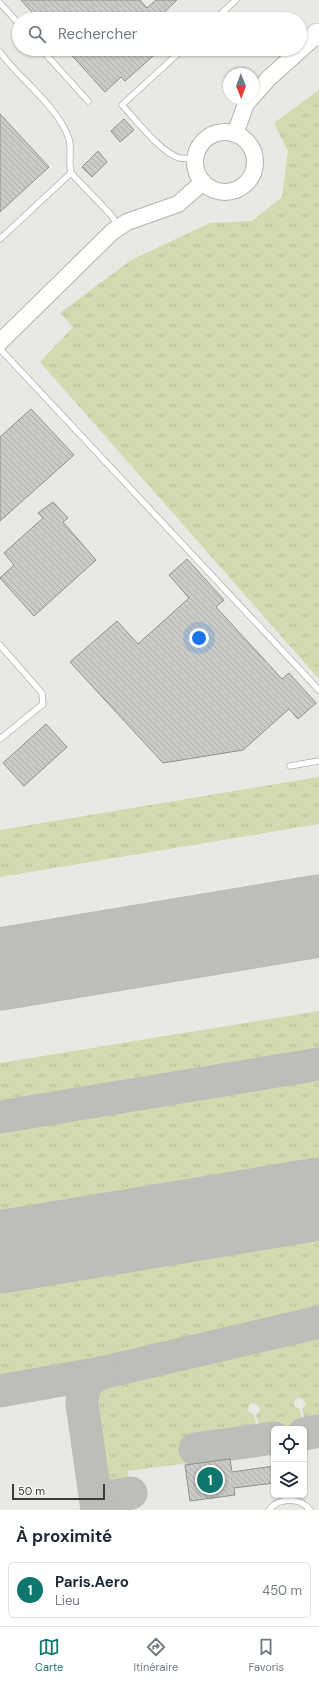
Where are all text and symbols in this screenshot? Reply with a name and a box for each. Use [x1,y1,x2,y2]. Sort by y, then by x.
search box [12,12,307,56]
icon: search [26,23,48,45]
text: Rechercher [58,24,137,44]
north arrow [223,68,259,104]
your location [189,628,209,648]
map controls [271,1426,307,1498]
button: locate [271,1426,307,1462]
button: layers [271,1462,307,1498]
pin: 1 [197,1465,223,1495]
scale bar [12,1482,105,1501]
text: 50 m [18,1484,45,1498]
text: À proximité [16,1525,112,1547]
text: Paris.Aero [55,1572,129,1592]
text: 1 [28,1582,32,1599]
text: 450 m [262,1582,302,1599]
text: Lieu [55,1592,80,1609]
tab: Carte [35,1636,63,1674]
tab: Itinéraire [133,1636,178,1674]
tab: Favoris [248,1636,284,1674]

